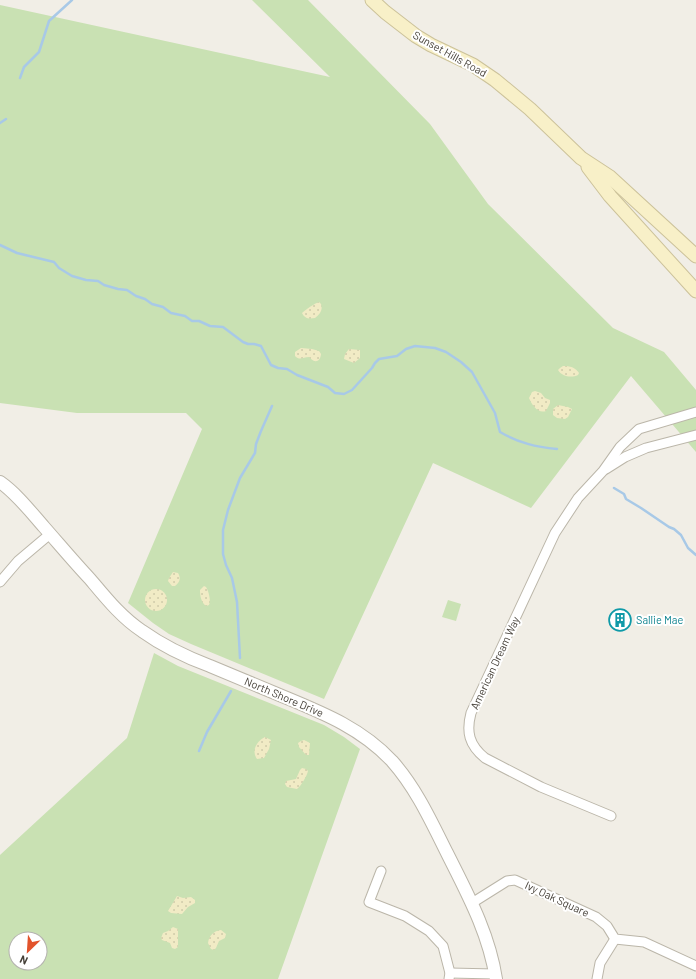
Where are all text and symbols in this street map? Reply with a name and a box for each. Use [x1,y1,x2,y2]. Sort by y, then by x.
street label: Sunset Hills Road [411,28,489,79]
building icon: Sallie Mae [607,607,633,633]
place label: Sallie Mae [636,613,683,626]
street label: American Dream Way [467,614,522,711]
street label: North Shore Drive [243,674,326,719]
street label: Ivy Oak Square [523,878,591,919]
north arrow [8,931,48,971]
text: N [17,953,30,968]

